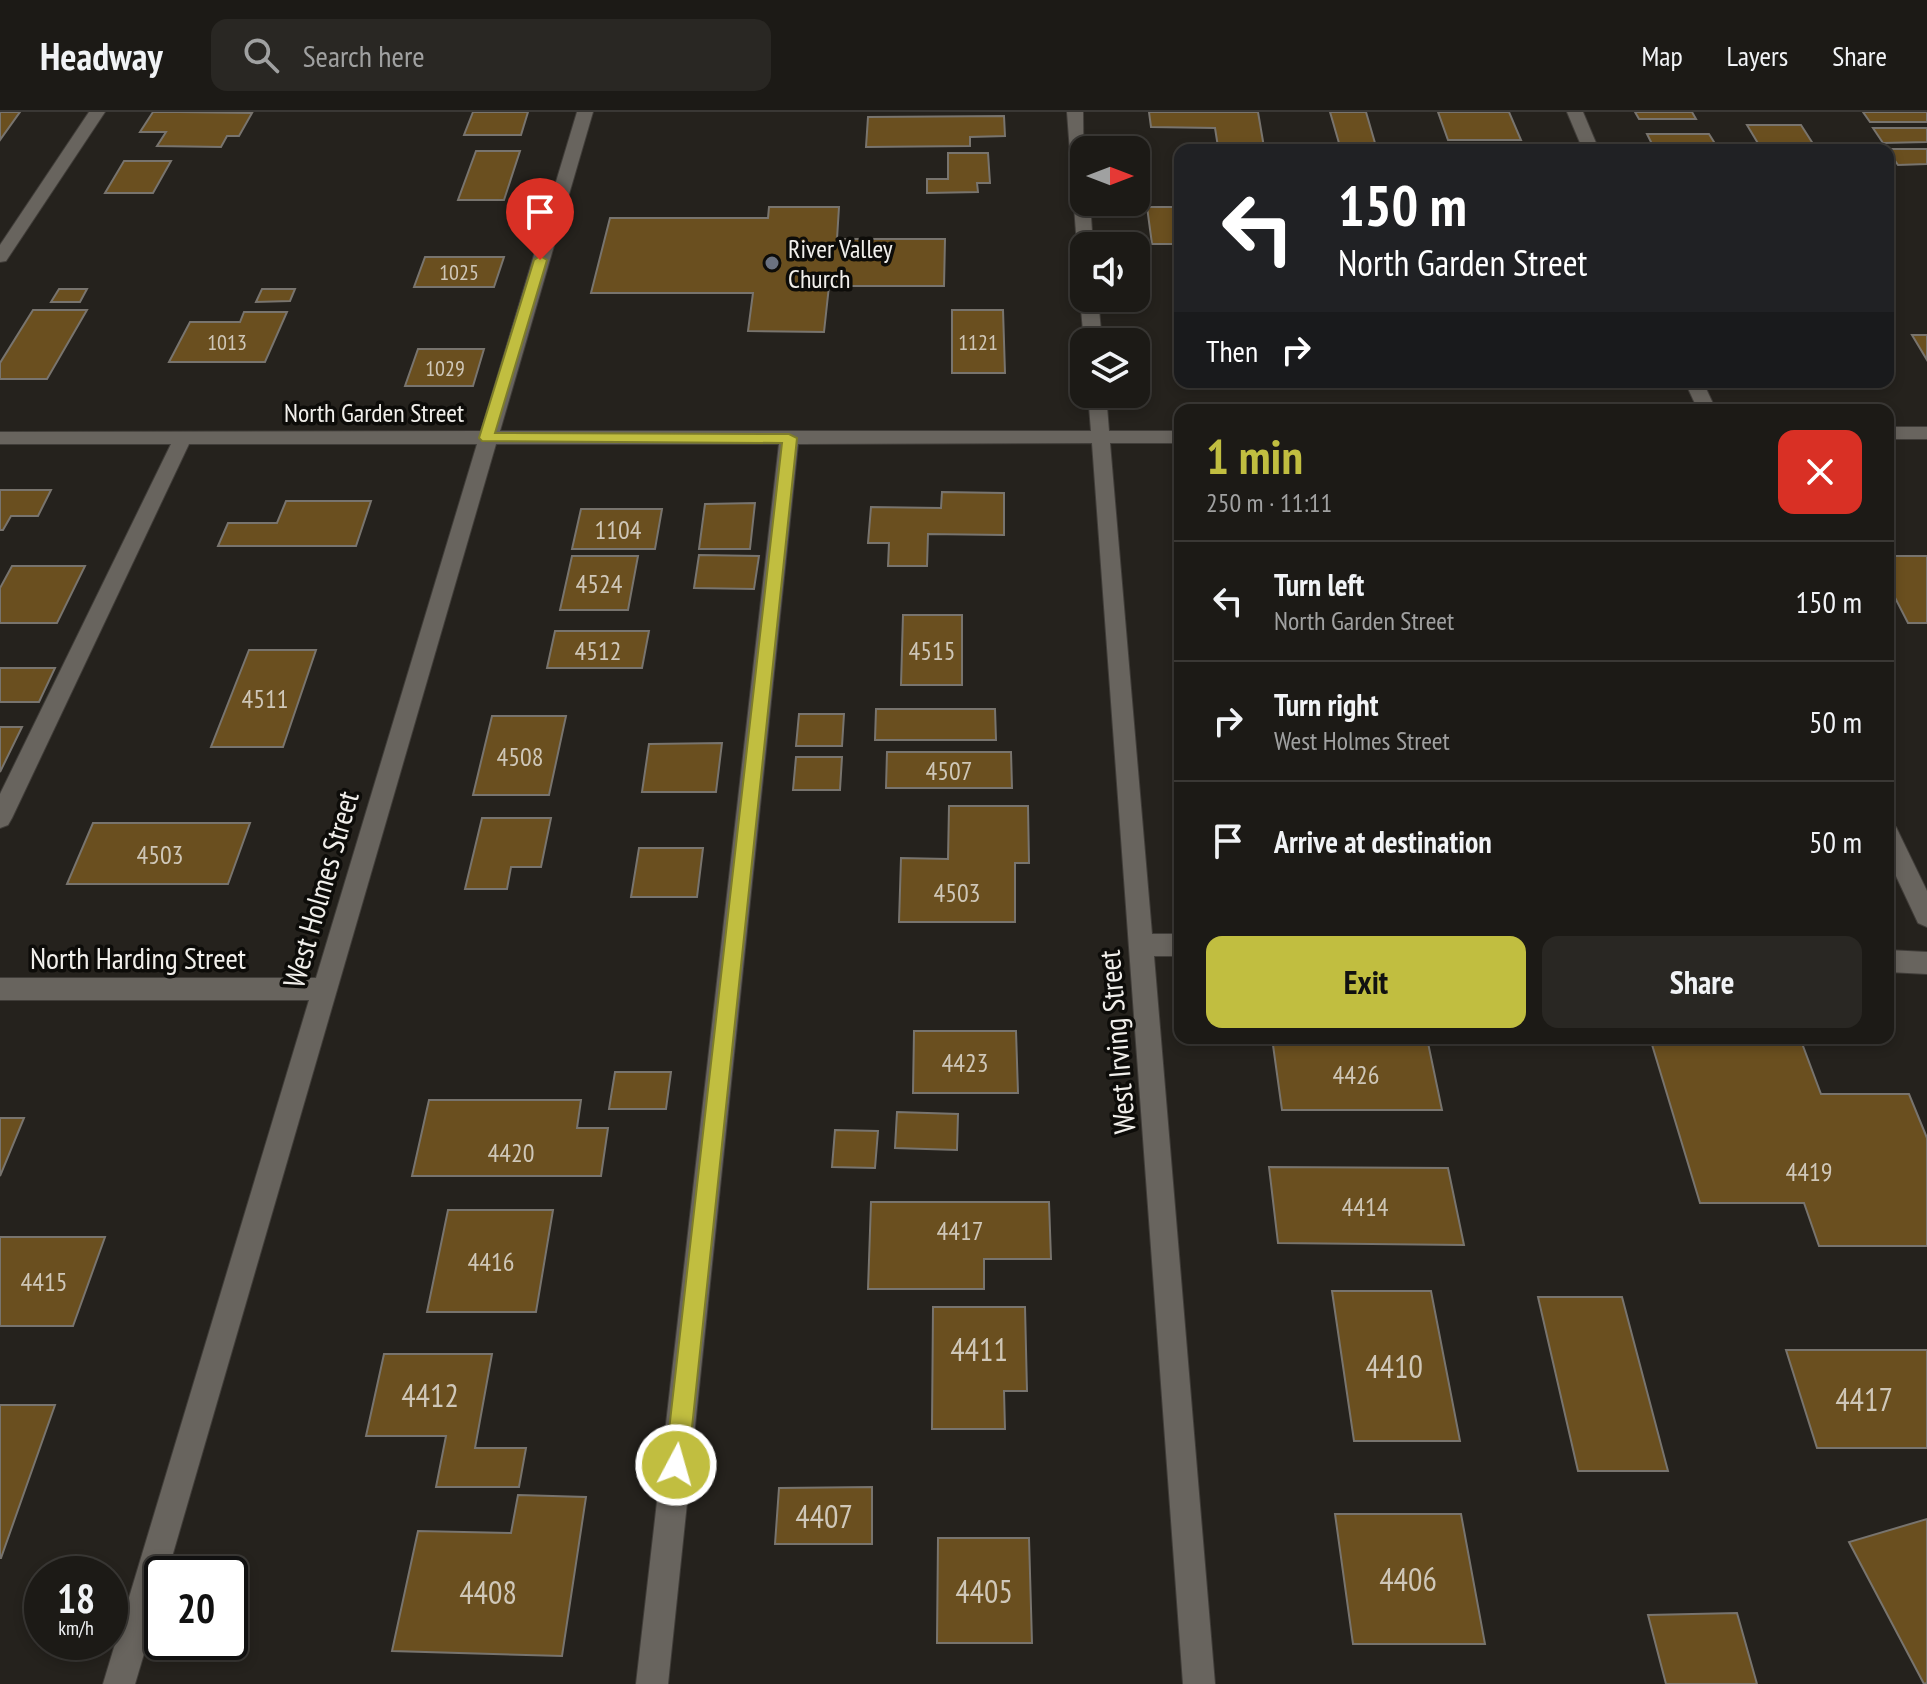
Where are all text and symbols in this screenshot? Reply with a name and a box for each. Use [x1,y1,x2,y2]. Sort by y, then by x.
search box [211,19,771,91]
text: Headway [40,31,163,80]
icon: search [239,33,283,77]
text: Search here [303,36,425,75]
text: Map [1641,37,1683,74]
text: Layers [1727,37,1788,74]
text: Share [1832,37,1887,74]
north arrow [1070,136,1150,216]
map controls [1070,136,1150,408]
text: 150 m [1338,169,1467,241]
icon: left [1206,176,1310,280]
pin [506,178,574,260]
icon: arrive [518,190,562,234]
place label: River Valley Church [788,232,893,295]
button: sound [1070,232,1150,312]
text: North Garden Street [1338,239,1587,286]
marker: River Valley Church [763,254,781,272]
house number: 1025 [439,258,479,286]
house number: 1013 [207,328,247,356]
house number: 1121 [958,328,998,356]
button: layers [1070,328,1150,408]
icon: right [1274,328,1318,372]
text: Then [1206,331,1258,370]
house number: 1029 [425,354,465,382]
street label: North Garden Street [284,396,464,429]
text: 1 min [1206,425,1303,487]
button: close [1778,430,1862,514]
text: 250 m · 11:11 [1206,486,1332,519]
house number: 1104 [595,513,642,546]
text: Turn left [1274,565,1364,604]
house number: 4524 [576,567,623,600]
icon: left [1206,579,1250,623]
text: 150 m [1796,582,1862,621]
text: North Garden Street [1274,604,1454,637]
house number: 4512 [575,634,621,667]
house number: 4515 [909,634,955,667]
house number: 4511 [242,682,288,715]
text: Turn right [1274,685,1378,724]
icon: right [1206,699,1250,743]
text: 50 m [1809,702,1862,741]
text: West Holmes Street [1274,724,1450,757]
house number: 4508 [497,740,543,773]
house number: 4507 [926,754,972,787]
street label: West Holmes Street [273,785,367,992]
icon: arrive [1206,819,1250,863]
text: Arrive at destination [1274,822,1492,861]
text: 50 m [1809,822,1862,861]
house number: 4503 [137,838,183,871]
house number: 4503 [934,876,980,909]
button: Exit [1206,936,1526,1028]
button: Share [1542,936,1862,1028]
street label: North Harding Street [30,938,247,977]
street label: West Irving Street [1088,948,1143,1135]
house number: 4423 [942,1046,988,1079]
house number: 4426 [1333,1058,1379,1091]
house number: 4420 [488,1136,534,1169]
house number: 4419 [1786,1155,1832,1188]
house number: 4414 [1342,1190,1389,1223]
house number: 4417 [937,1214,983,1247]
house number: 4416 [468,1245,514,1278]
house number: 4415 [21,1265,67,1298]
house number: 4411 [950,1328,1008,1370]
house number: 4410 [1365,1345,1423,1387]
house number: 4412 [401,1374,459,1416]
house number: 4417 [1835,1378,1893,1420]
position arrow [634,1423,718,1507]
house number: 4407 [795,1495,853,1537]
speed limit sign: 20 [144,1556,248,1660]
house number: 4406 [1379,1558,1437,1600]
house number: 4405 [955,1570,1013,1612]
house number: 4408 [459,1571,517,1613]
text: 18 [57,1572,95,1624]
text: km/h [58,1615,94,1641]

